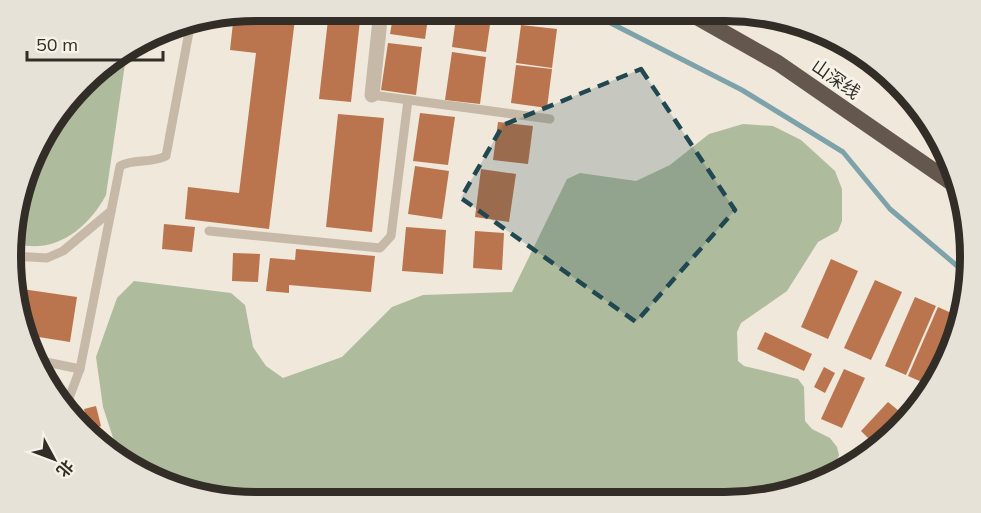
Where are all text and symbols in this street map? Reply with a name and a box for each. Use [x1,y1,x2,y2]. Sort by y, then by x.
scale bar [27,24,164,62]
text: 50 m [36,33,78,56]
street label: 山深线 [807,54,865,104]
north arrow [24,429,84,489]
text: 北 [53,456,78,481]

